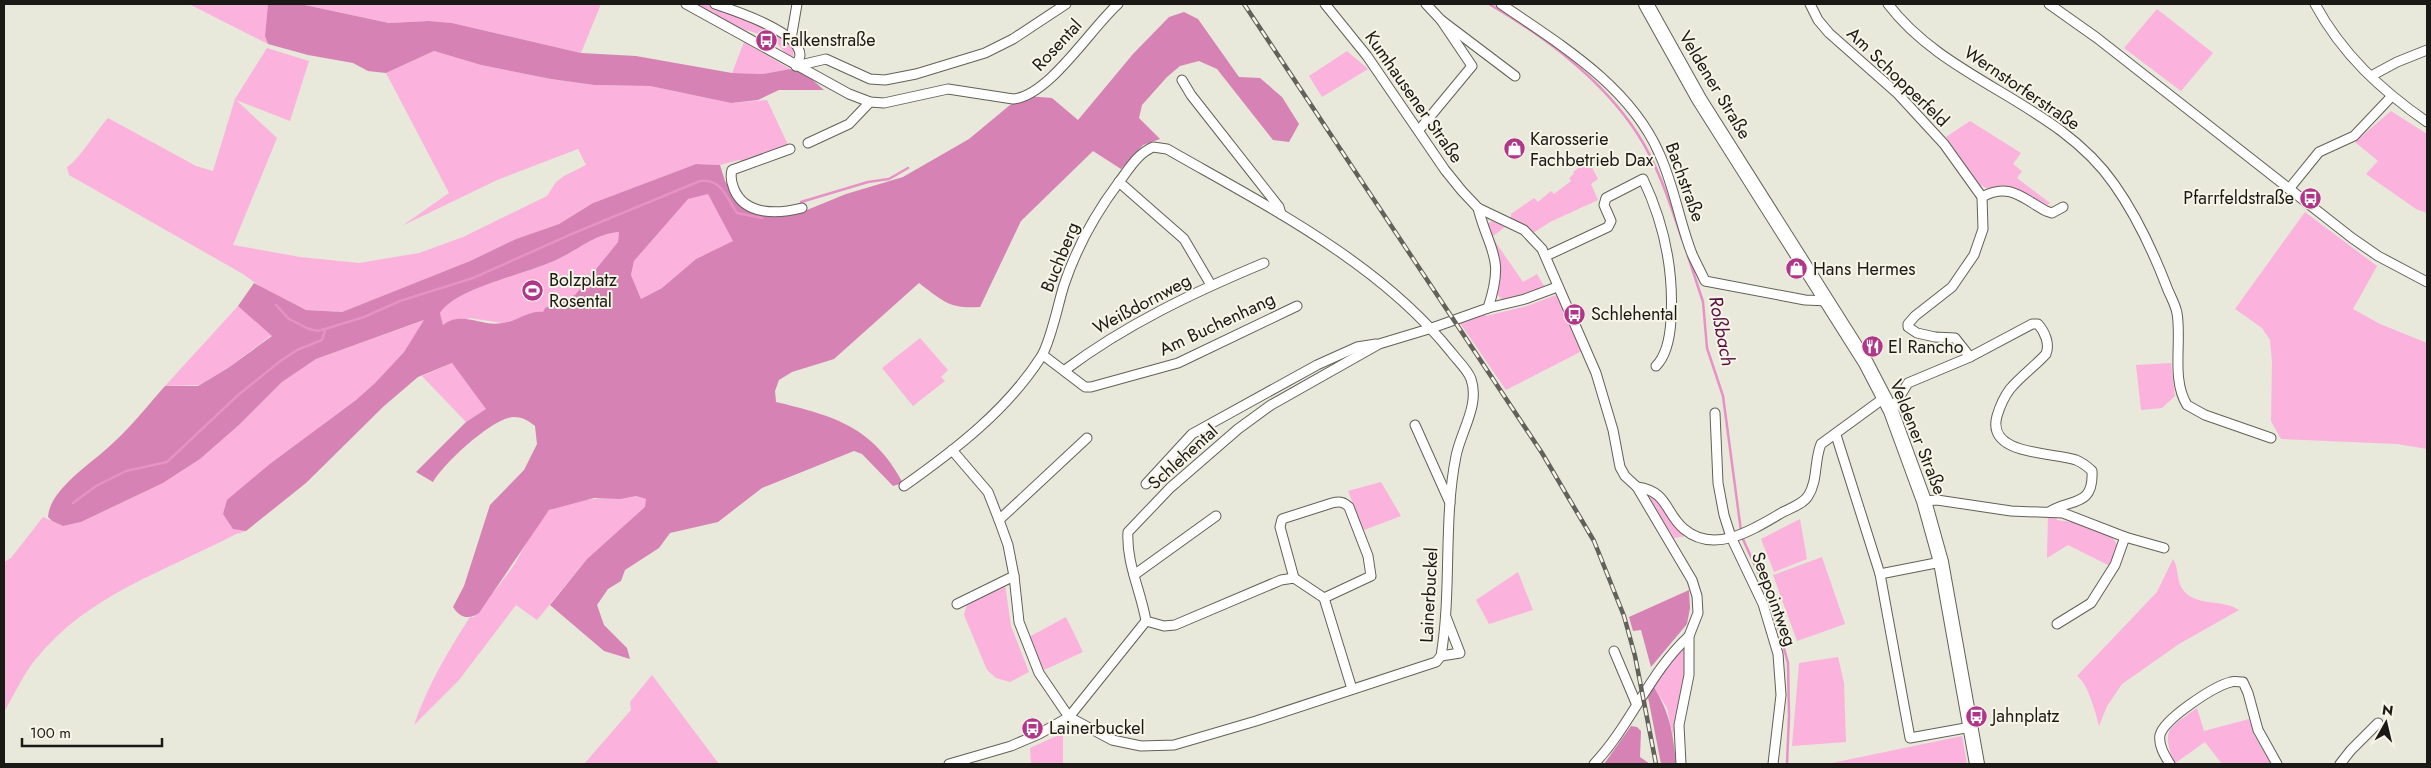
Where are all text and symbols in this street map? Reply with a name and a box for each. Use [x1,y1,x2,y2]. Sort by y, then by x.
street label: Rosental [1026,13,1088,77]
street label: Am Schopperfeld [1841,21,1955,133]
street label: Kumhausener Straße [1359,26,1469,168]
street label: Veldener Straße [1672,26,1758,144]
place label: Falkenstraße [782,27,875,53]
bus stop icon: Falkenstraße [754,28,778,52]
street label: Wernstorferstraße [1959,39,2085,137]
place label: Karosserie Fachbetrieb Dax [1530,126,1654,173]
shop icon: Karosserie Fachbetrieb Dax [1502,137,1526,161]
street label: Bachstraße [1659,139,1711,225]
place label: Pfarrfeldstraße [2183,185,2294,211]
bus stop icon: Pfarrfeldstraße [2298,186,2322,210]
street label: Buchberg [1034,218,1086,296]
place label: Hans Hermes [1813,256,1916,282]
shop icon: Hans Hermes [1785,257,1809,281]
place label: Bolzplatz Rosental [549,267,618,314]
street label: Weißdornweg [1088,267,1196,341]
sports icon: Bolzplatz Rosental [521,278,545,302]
street label: Am Buchenhang [1155,286,1279,362]
water label: Roßbach [1702,294,1742,368]
place label: Schlehental [1591,301,1678,327]
bus stop icon: Schlehental [1563,302,1587,326]
place label: El Rancho [1888,334,1964,360]
restaurant icon: El Rancho [1860,335,1884,359]
street label: Veldener Straße [1883,376,1953,498]
street label: Schlehental [1142,418,1224,496]
street label: Lainerbuckel [1414,547,1444,643]
street label: Seepointweg [1745,548,1803,650]
north arrow [2361,698,2411,748]
text: N [2381,699,2395,721]
place label: Jahnplatz [1990,703,2060,729]
bus stop icon: Jahnplatz [1964,704,1988,728]
place label: Lainerbuckel [1049,715,1145,741]
scale bar [22,716,162,748]
bus stop icon: Lainerbuckel [1021,716,1045,740]
text: 100 m [30,722,71,744]

